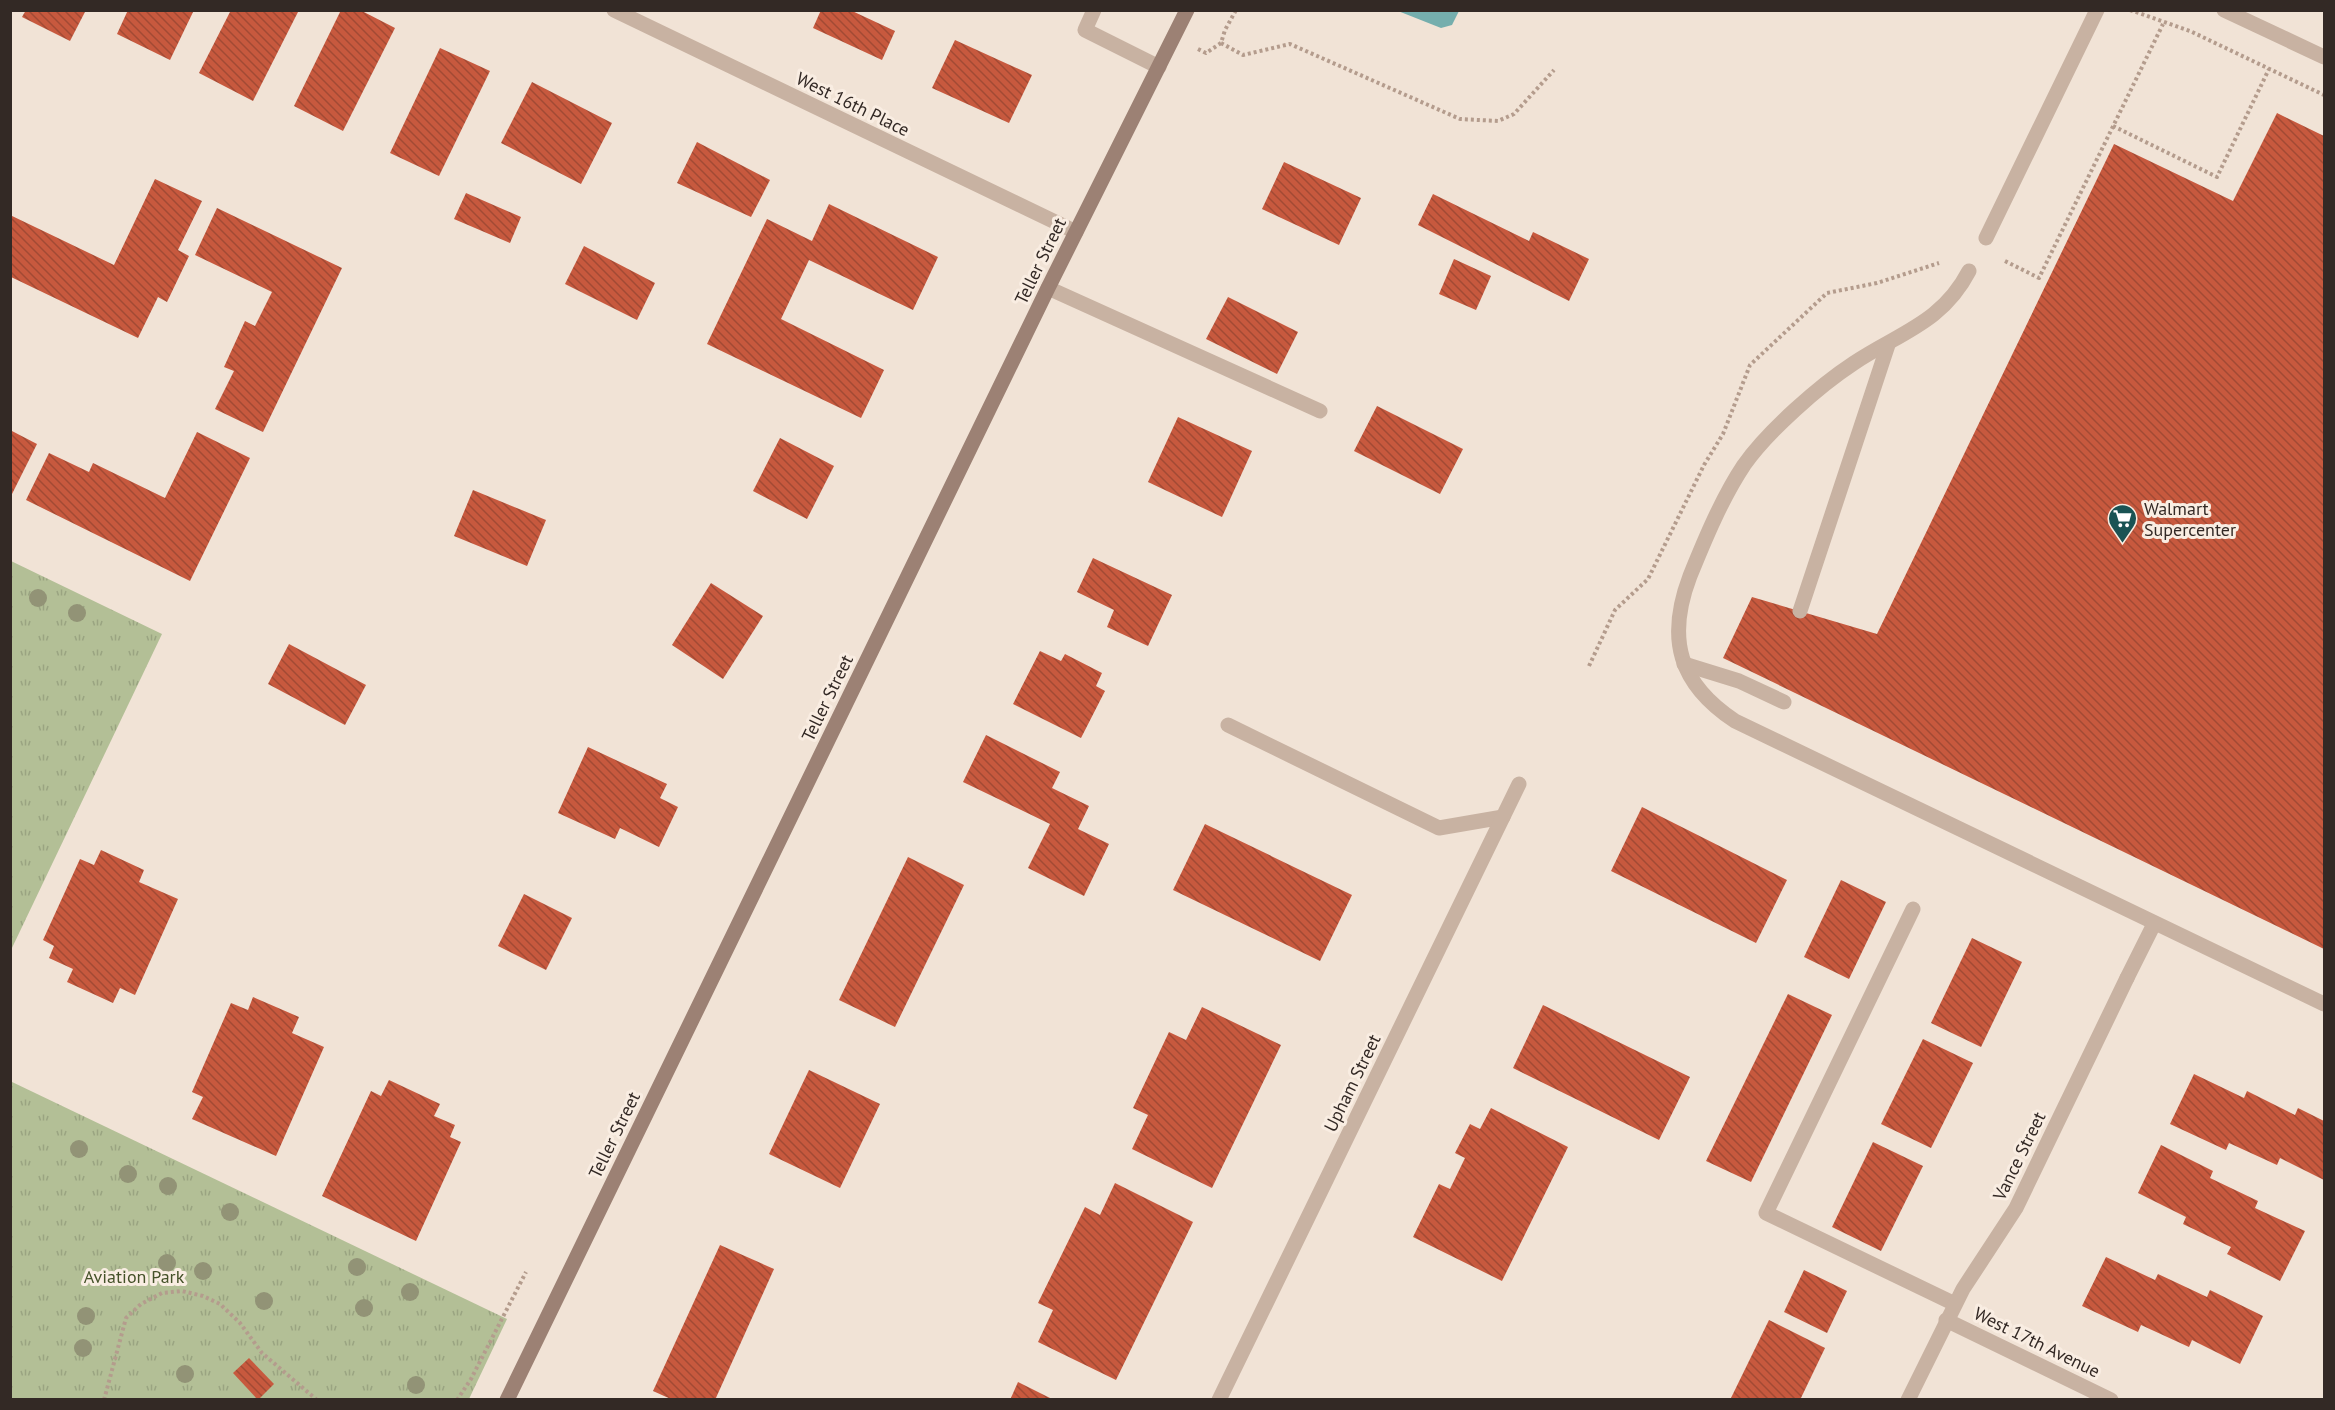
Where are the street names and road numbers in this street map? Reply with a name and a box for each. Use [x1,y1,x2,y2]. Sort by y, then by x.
street label: West 16th Place [793,67,913,141]
street label: Teller Street [1009,214,1071,308]
street label: Teller Street [796,651,858,745]
street label: Upham Street [1319,1030,1385,1136]
street label: Teller Street [583,1088,645,1182]
street label: Vance Street [1987,1108,2050,1205]
street label: West 17th Avenue [1970,1302,2104,1382]

